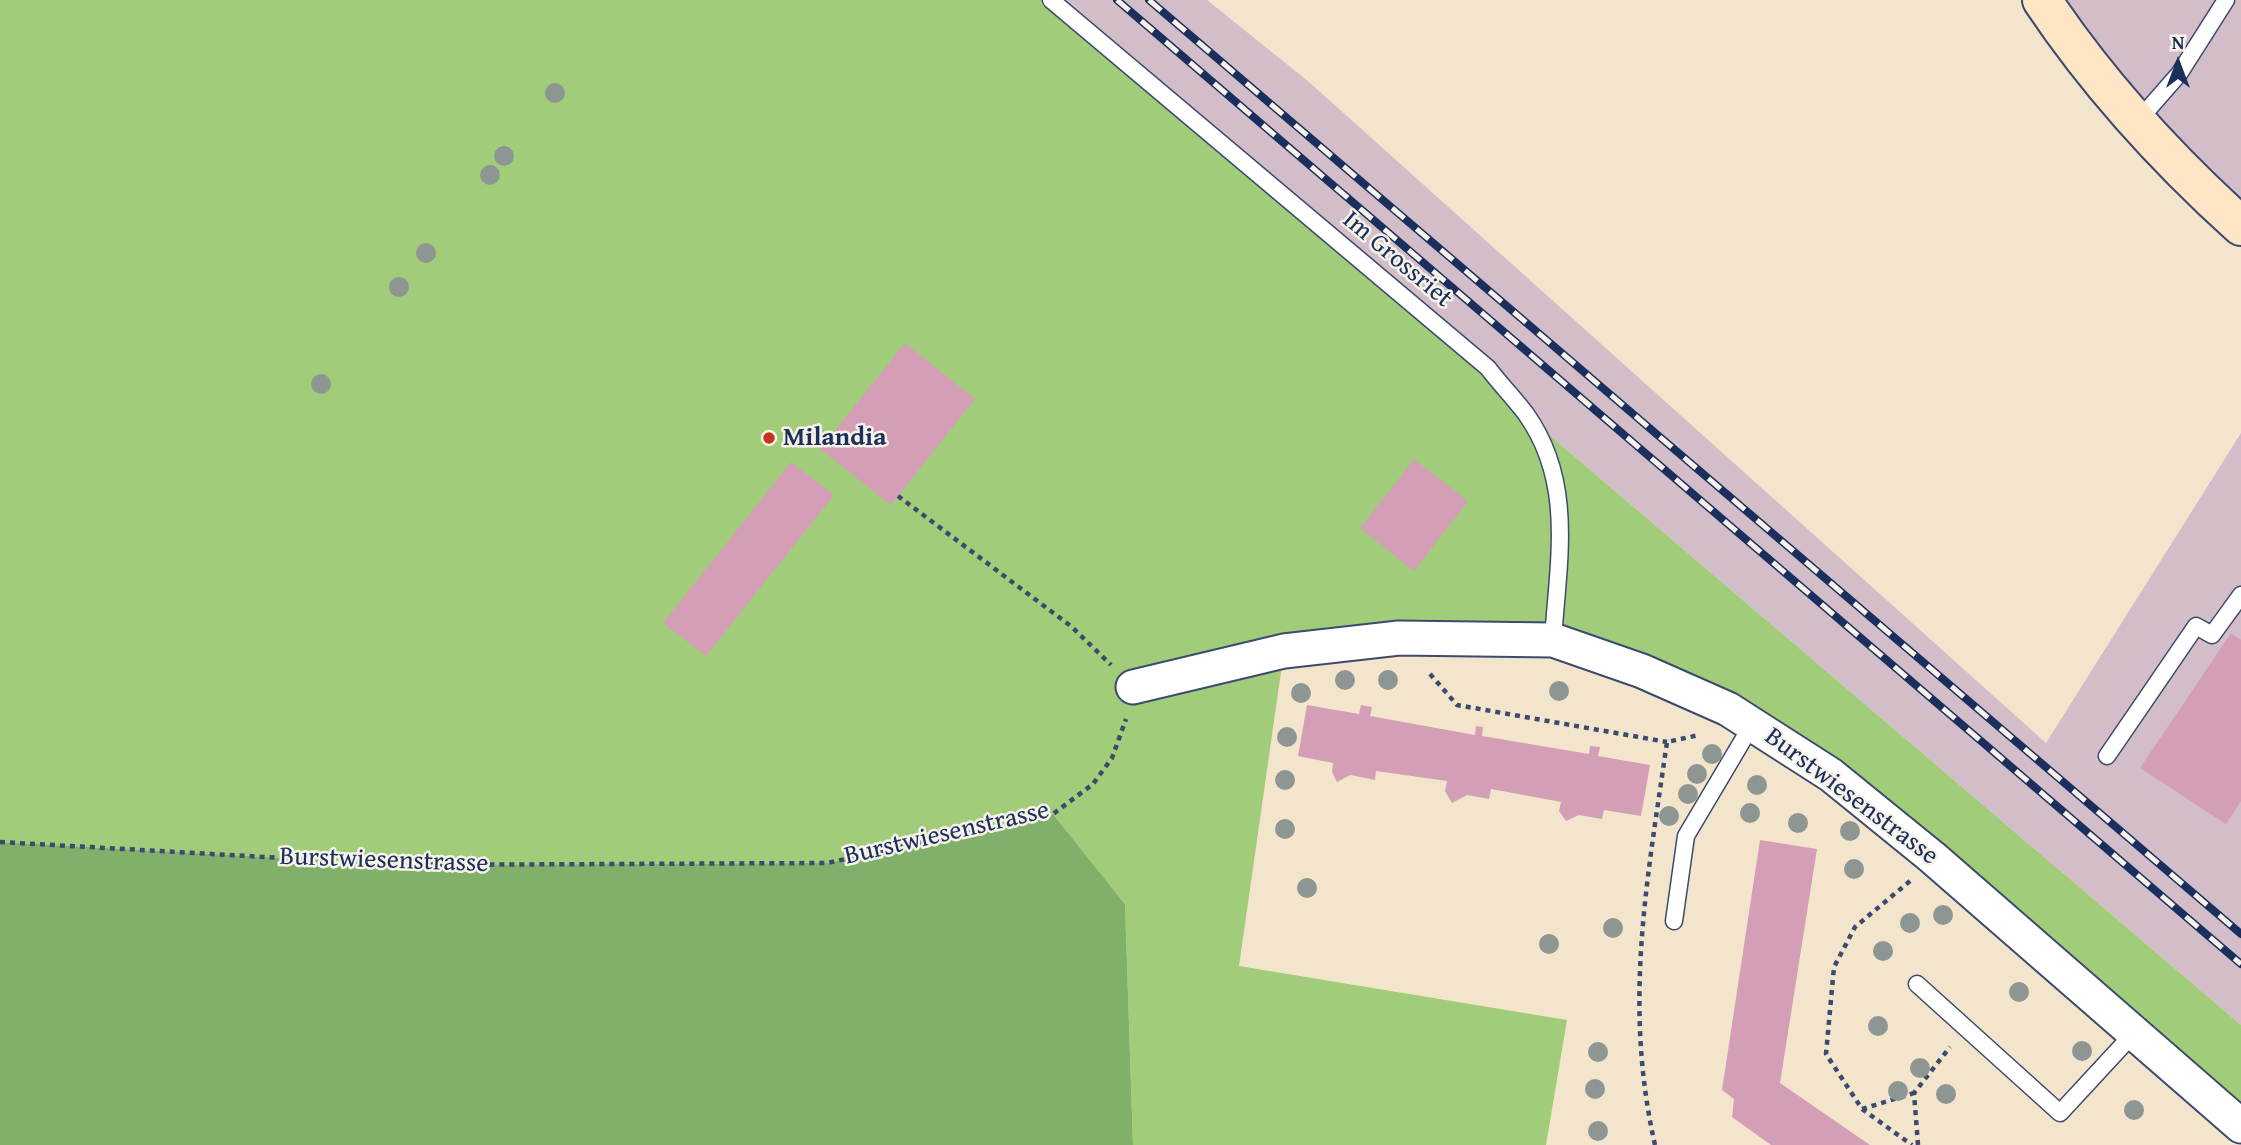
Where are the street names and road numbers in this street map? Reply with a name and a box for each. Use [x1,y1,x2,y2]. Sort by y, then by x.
street label: Im Grossriet [1336,205,1458,315]
street label: Burstwiesenstrasse [1758,722,1944,872]
street label: Burstwiesenstrasse [842,795,1052,873]
street label: Burstwiesenstrasse [279,842,489,880]

